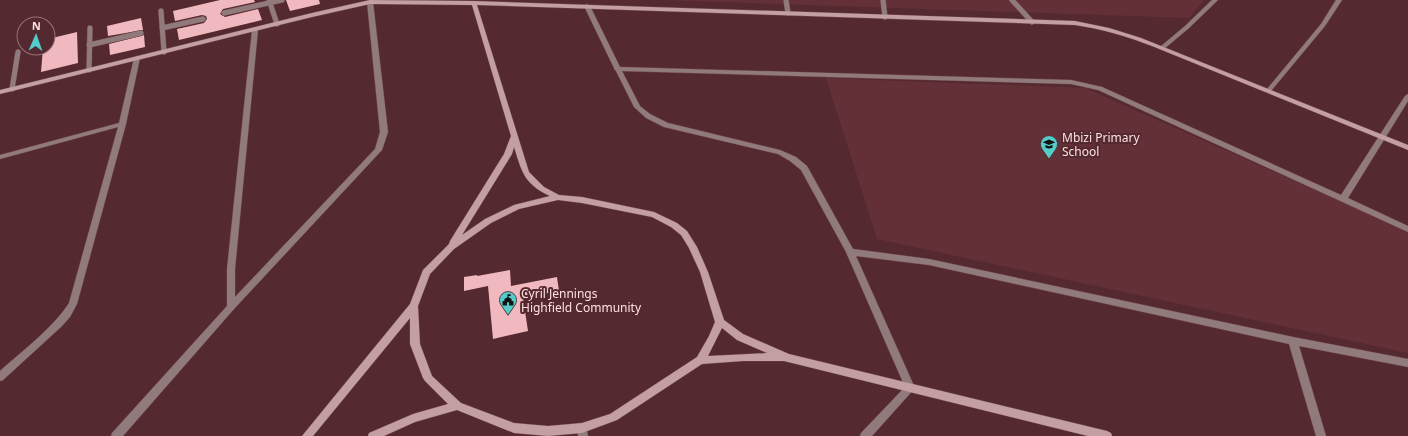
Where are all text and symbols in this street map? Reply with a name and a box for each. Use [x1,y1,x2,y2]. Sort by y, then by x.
north arrow [16,16,56,56]
text: N [32,18,41,33]
place label: Mbizi Primary School [1062,129,1140,160]
school or university icon: Mbizi Primary School [1039,134,1059,159]
place label: Cyril Jennings Highfield Community [521,285,642,316]
public building icon: Cyril Jennings Highfield Community [498,290,518,315]

